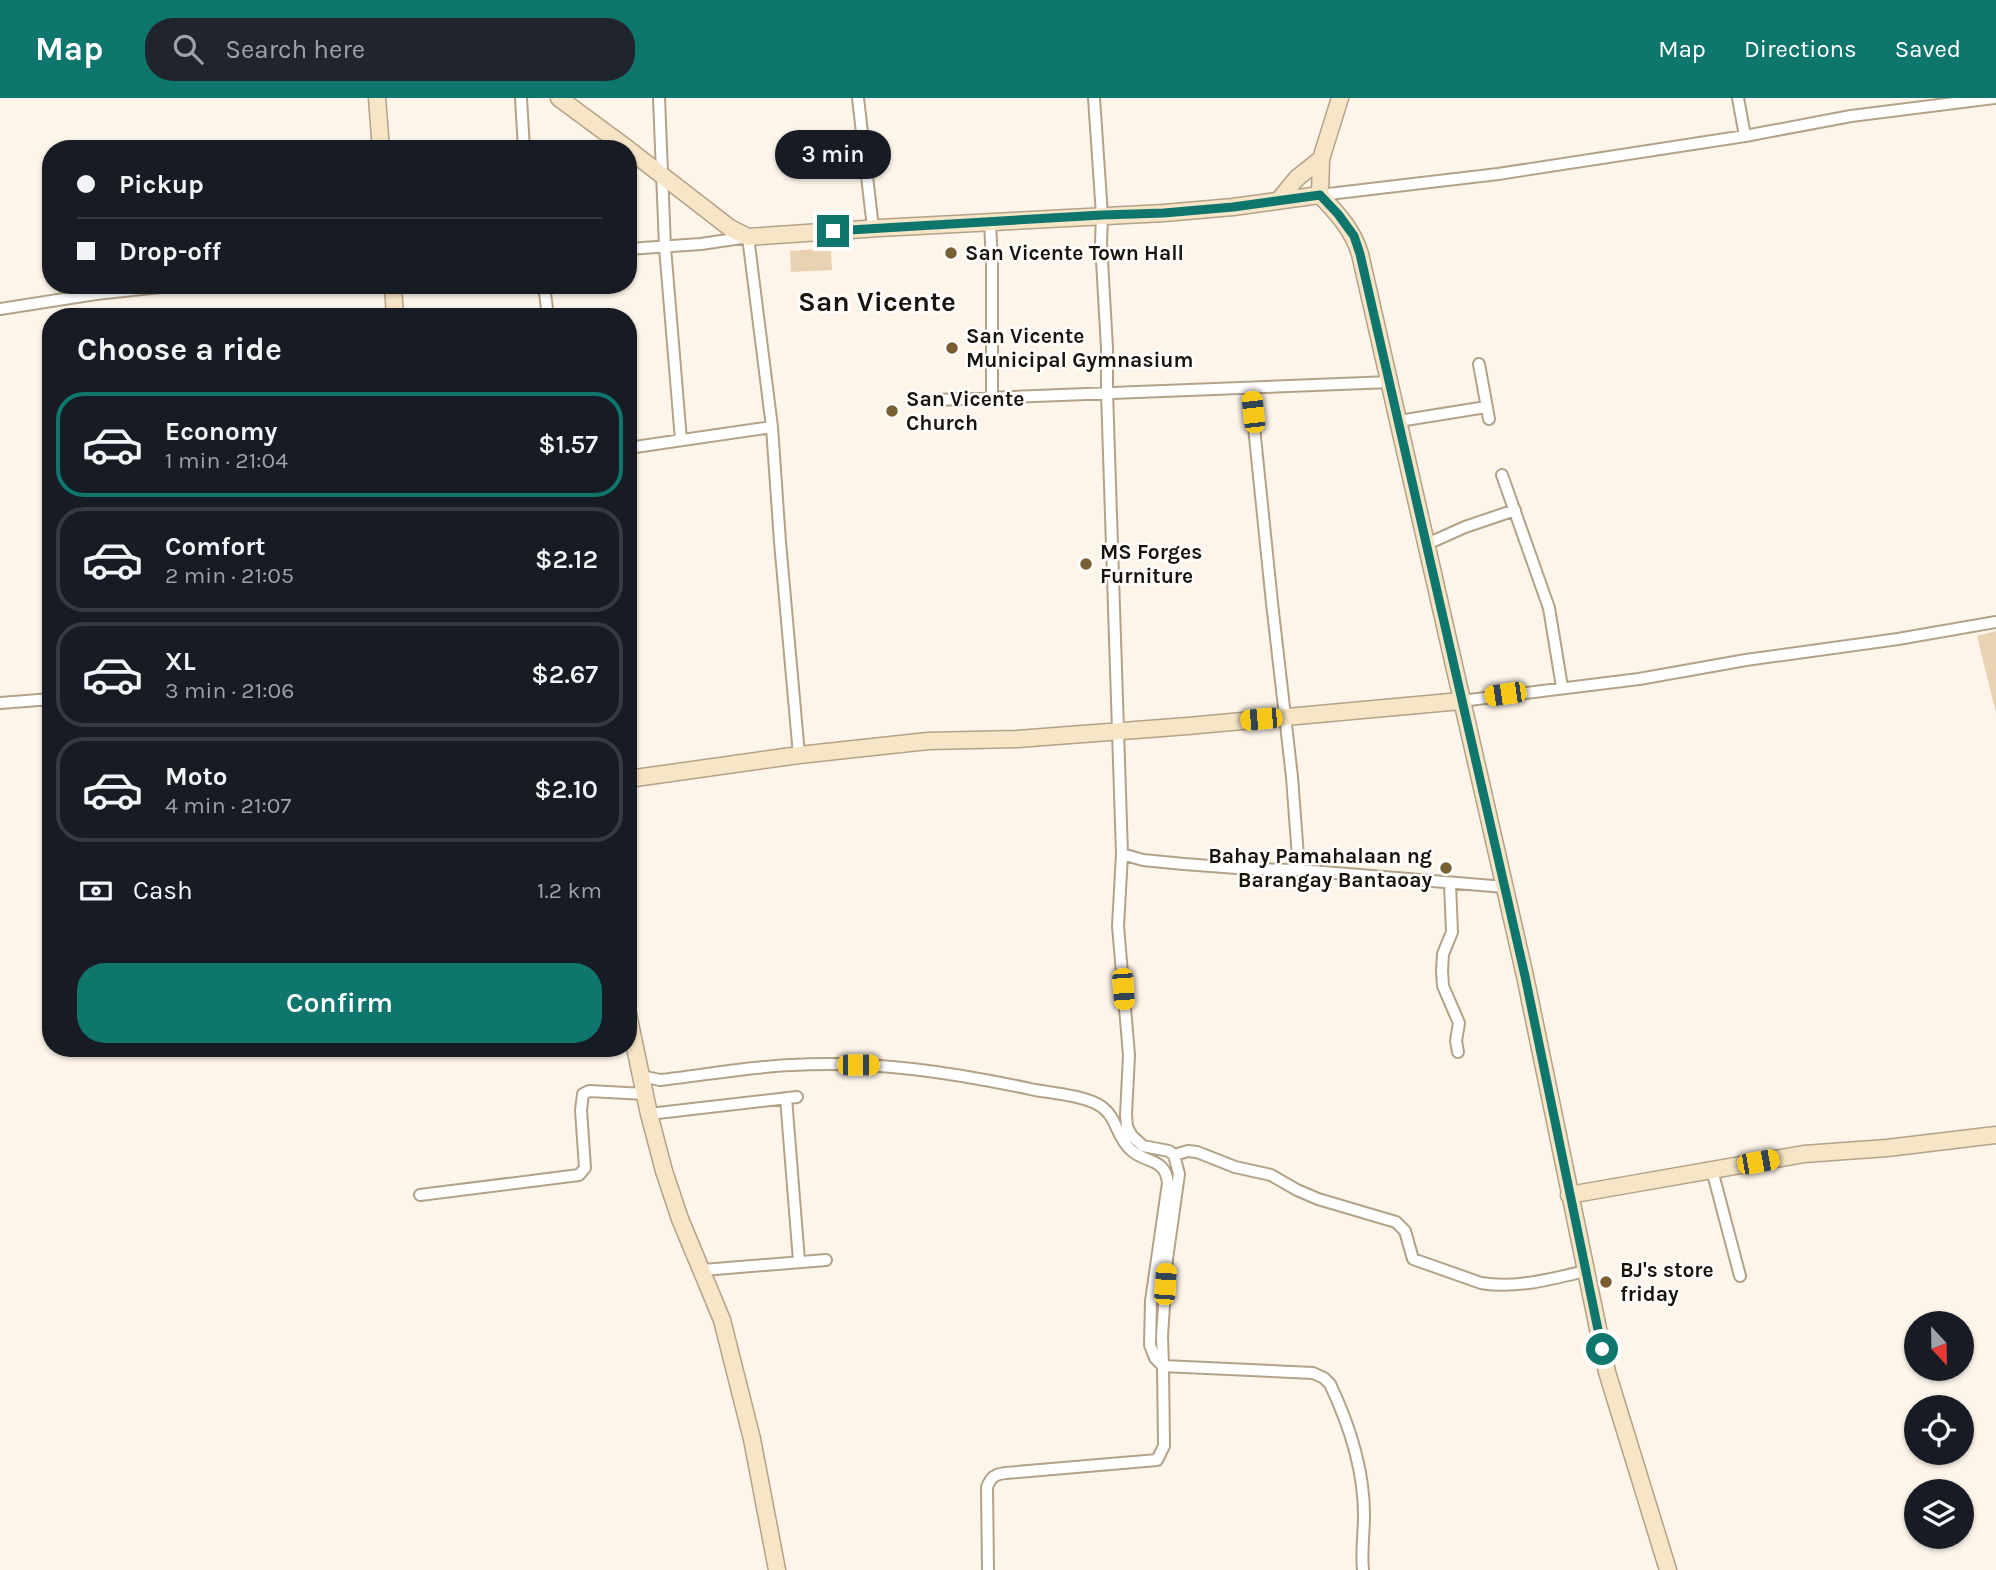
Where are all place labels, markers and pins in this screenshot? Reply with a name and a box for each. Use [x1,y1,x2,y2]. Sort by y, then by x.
place label: San Vicente Town Hall [965,241,1184,265]
marker: San Vicente Town Hall [943,245,959,261]
place label: San Vicente Municipal Gymnasium [966,324,1193,372]
marker: San Vicente Municipal Gymnasium [944,340,960,356]
place label: San Vicente Church [906,387,1024,435]
marker: San Vicente Church [884,403,900,419]
place label: MS Forges Furniture [1100,540,1202,588]
marker: MS Forges Furniture [1078,556,1094,572]
place label: Bahay Pamahalaan ng Barangay Bantaoay [1208,844,1432,892]
marker: Bahay Pamahalaan ng Barangay Bantaoay [1438,860,1454,876]
place label: BJ's store friday [1620,1258,1714,1306]
marker: BJ's store friday [1598,1274,1614,1290]

